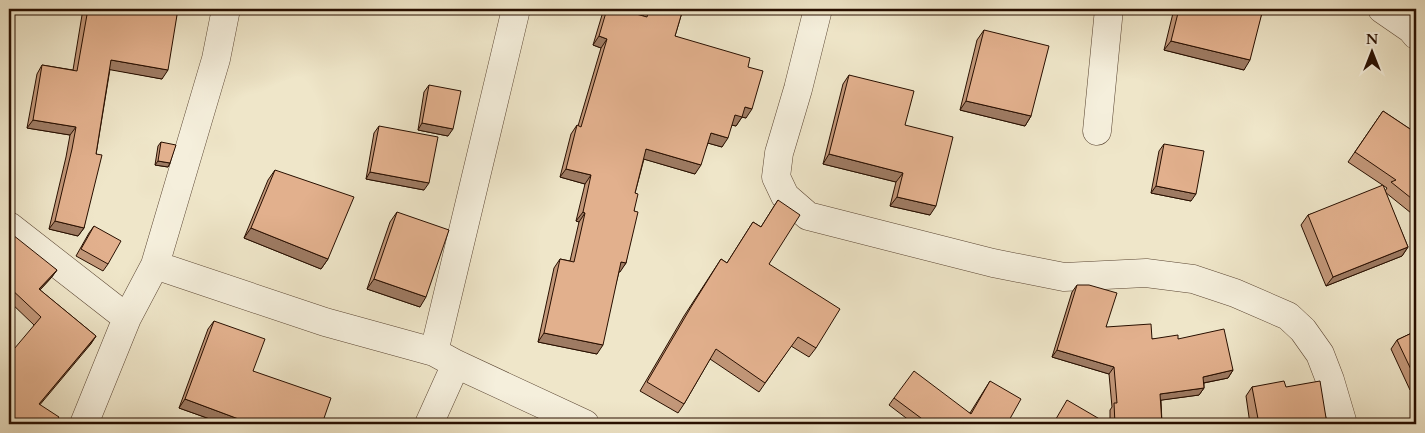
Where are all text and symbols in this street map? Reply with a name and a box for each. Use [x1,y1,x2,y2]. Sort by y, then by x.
north arrow [1348,28,1398,78]
text: N [1366,30,1378,49]

